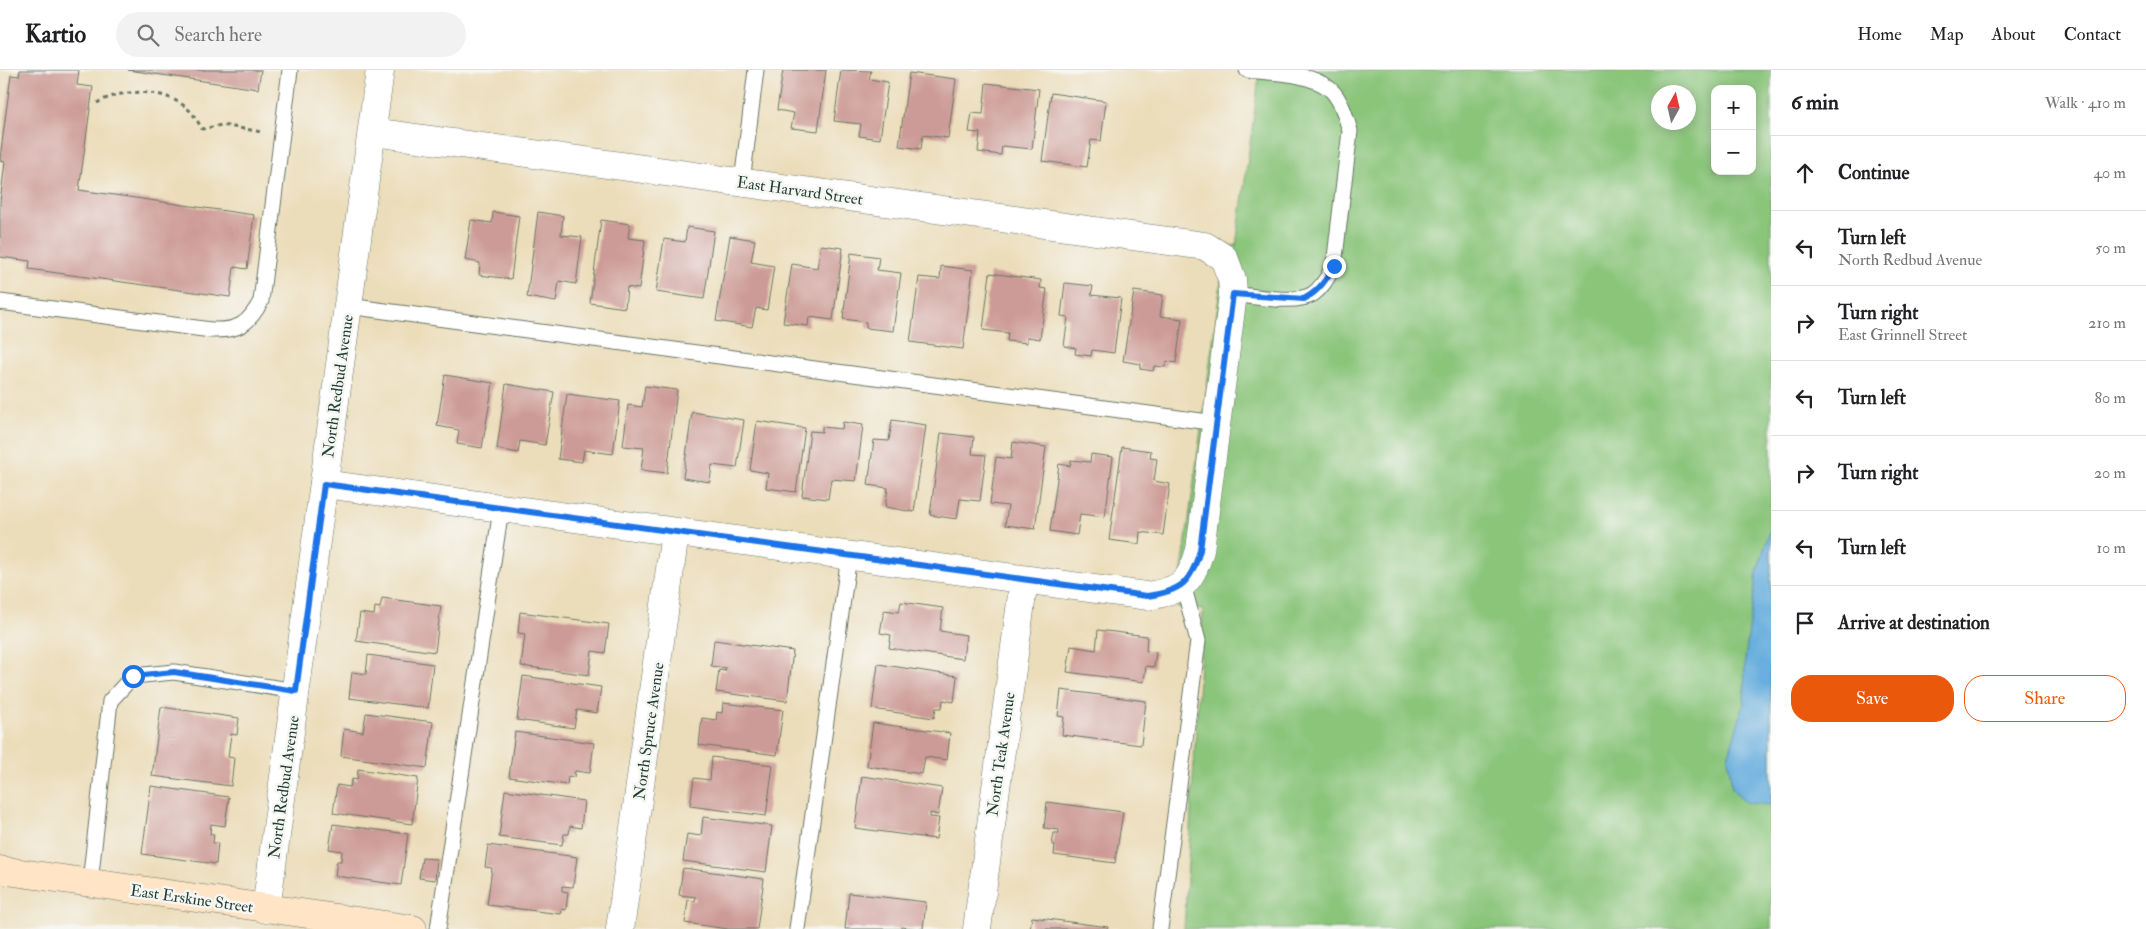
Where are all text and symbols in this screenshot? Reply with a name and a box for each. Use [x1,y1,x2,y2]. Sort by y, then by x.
search box [116,12,466,57]
text: Kartio [25,19,86,50]
icon: search [134,21,162,49]
text: Search here [174,23,262,47]
text: Home [1857,23,1902,46]
text: Map [1930,23,1964,46]
text: About [1992,23,2036,46]
text: Contact [2064,23,2121,46]
north arrow [1651,85,1696,130]
map controls [1711,85,1756,175]
button: + [1711,85,1756,130]
text: 6 min [1791,89,1839,116]
text: Walk · 410 m [2045,93,2126,113]
button: − [1711,130,1756,175]
icon: ahead [1791,159,1819,187]
text: Continue [1838,161,1909,185]
text: 40 m [2093,163,2126,183]
street label: East Harvard Street [736,172,864,210]
text: Turn left [1838,226,1906,250]
icon: left [1791,234,1819,262]
text: 50 m [2095,238,2126,258]
text: North Redbud Avenue [1838,250,1982,270]
route end [1323,255,1346,278]
text: Turn right [1838,301,1918,325]
icon: right [1791,309,1819,337]
street label: North Redbud Avenue [318,313,358,459]
text: 210 m [2088,313,2126,333]
text: East Grinnell Street [1838,325,1967,345]
icon: left [1791,384,1819,412]
text: Turn left [1838,386,1906,410]
text: 80 m [2095,388,2126,408]
icon: right [1791,459,1819,487]
text: Turn right [1838,461,1918,485]
text: 20 m [2094,463,2126,483]
icon: left [1791,534,1819,562]
text: Turn left [1838,536,1906,560]
text: 10 m [2096,538,2126,558]
icon: arrive [1791,609,1819,637]
text: Arrive at destination [1838,611,1990,635]
street label: North Spruce Avenue [629,661,670,801]
route start [122,665,145,688]
button: Save [1791,675,1954,722]
button: Share [1964,675,2126,722]
street label: North Teak Avenue [982,691,1020,817]
street label: North Redbud Avenue [264,714,304,860]
street label: East Erskine Street [129,880,255,918]

